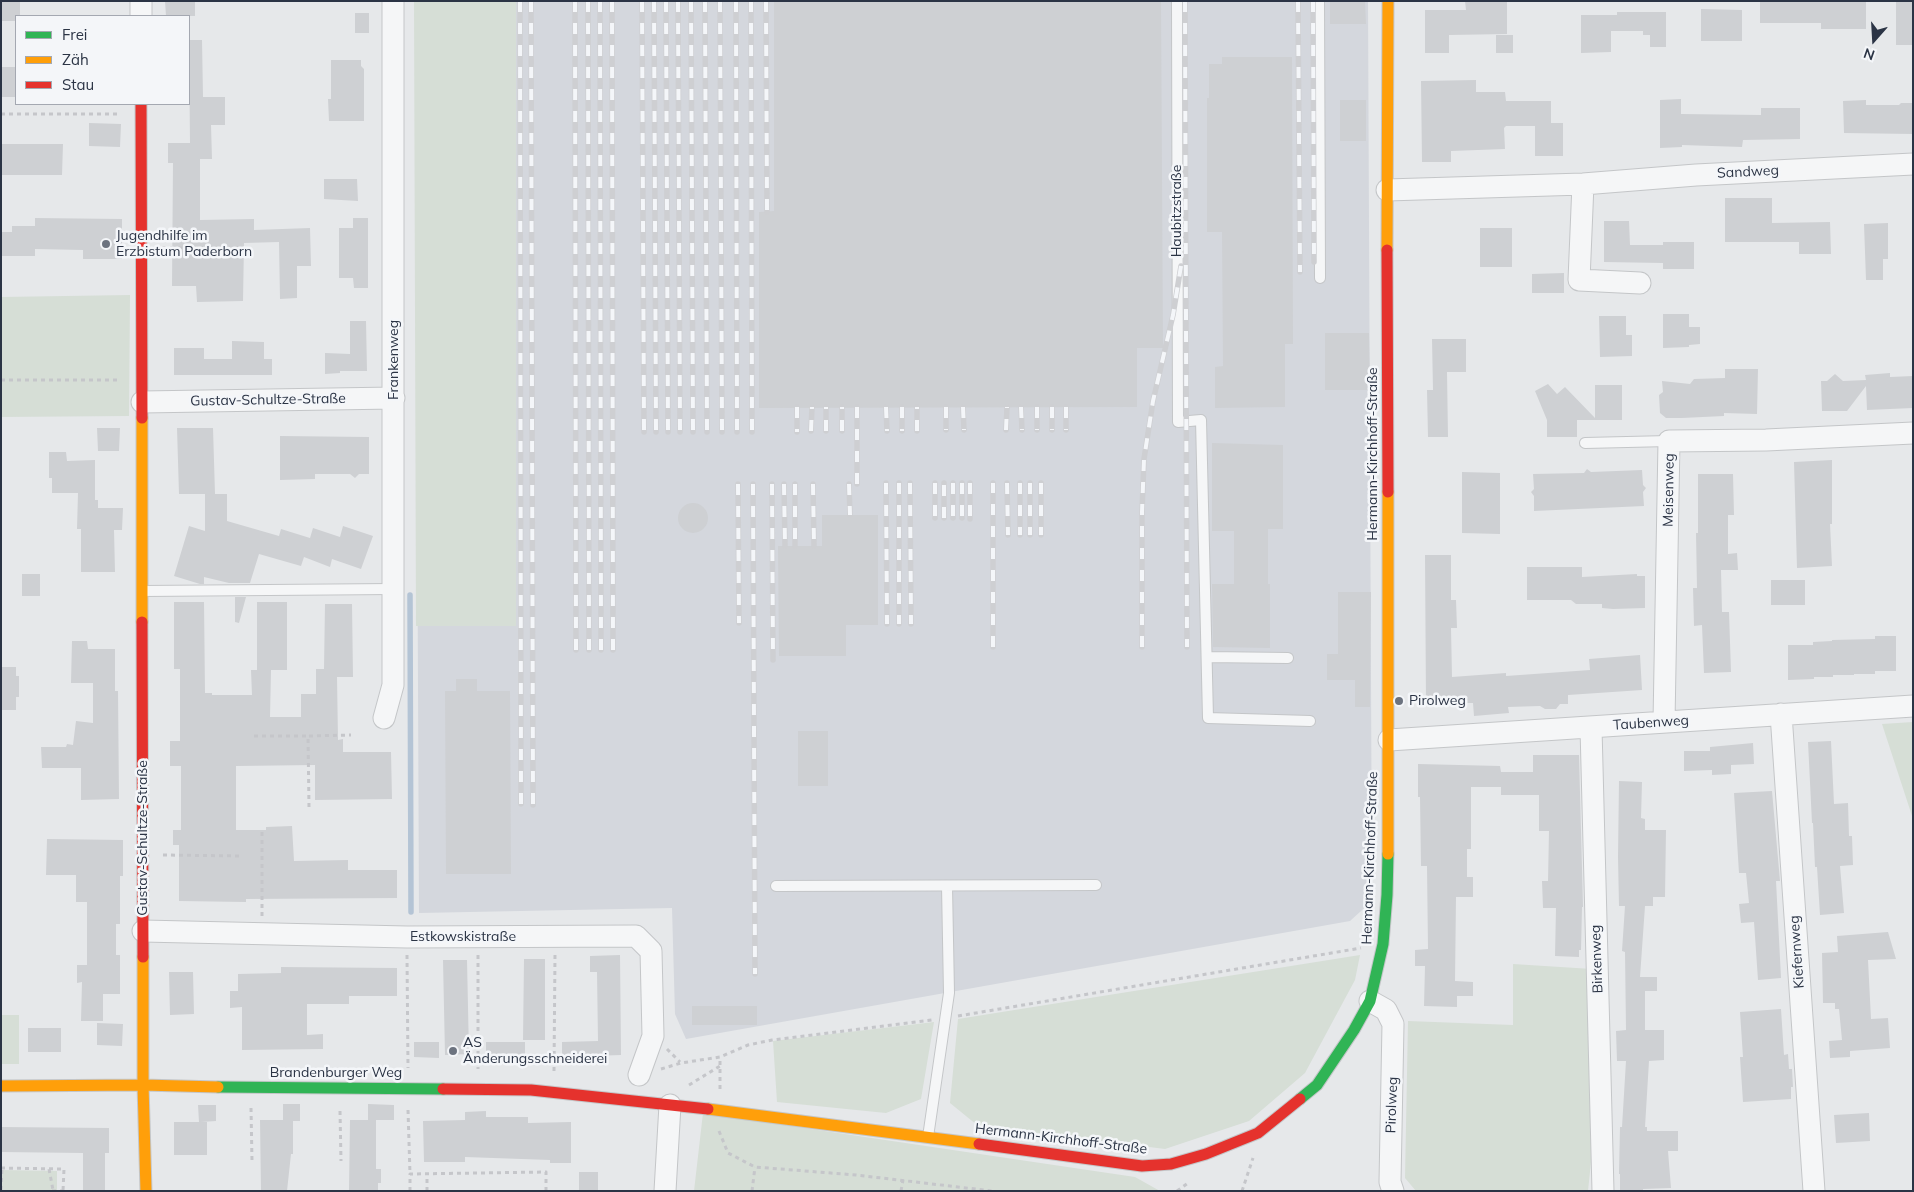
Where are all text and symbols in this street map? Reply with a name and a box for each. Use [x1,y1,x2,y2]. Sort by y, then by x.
legend [15,15,190,105]
north arrow [1849,15,1899,65]
text: Frei [62,25,87,44]
text: N [1861,44,1877,64]
text: Zäh [62,50,89,69]
text: Stau [62,75,94,94]
street label: Sandweg [1717,162,1779,182]
street label: Haubitzstraße [1169,165,1185,257]
place label: Jugendhilfe im Erzbistum Paderborn [116,228,252,260]
marker: Jugendhilfe im Erzbistum Paderborn [100,238,112,250]
street label: Frankenweg [386,320,402,400]
street label: Hermann-Kirchhoff-Straße [1365,367,1381,541]
street label: Gustav-Schultze-Straße [190,390,346,410]
street label: Meisenweg [1660,453,1678,527]
place label: Pirolweg [1409,693,1466,709]
marker: Pirolweg [1393,695,1405,707]
street label: Taubenweg [1612,712,1690,734]
street label: Gustav-Schultze-Straße [135,760,151,916]
street label: Hermann-Kirchhoff-Straße [1359,771,1381,945]
street label: Kiefernweg [1786,915,1808,989]
street label: Birkenweg [1587,924,1607,994]
street label: Estkowskistraße [410,929,516,945]
place label: AS Änderungsschneiderei [463,1035,607,1068]
marker: AS Änderungsschneiderei [447,1045,459,1057]
street label: Brandenburger Weg [270,1065,402,1081]
street label: Pirolweg [1383,1076,1401,1134]
street label: Hermann-Kirchhoff-Straße [974,1120,1148,1158]

